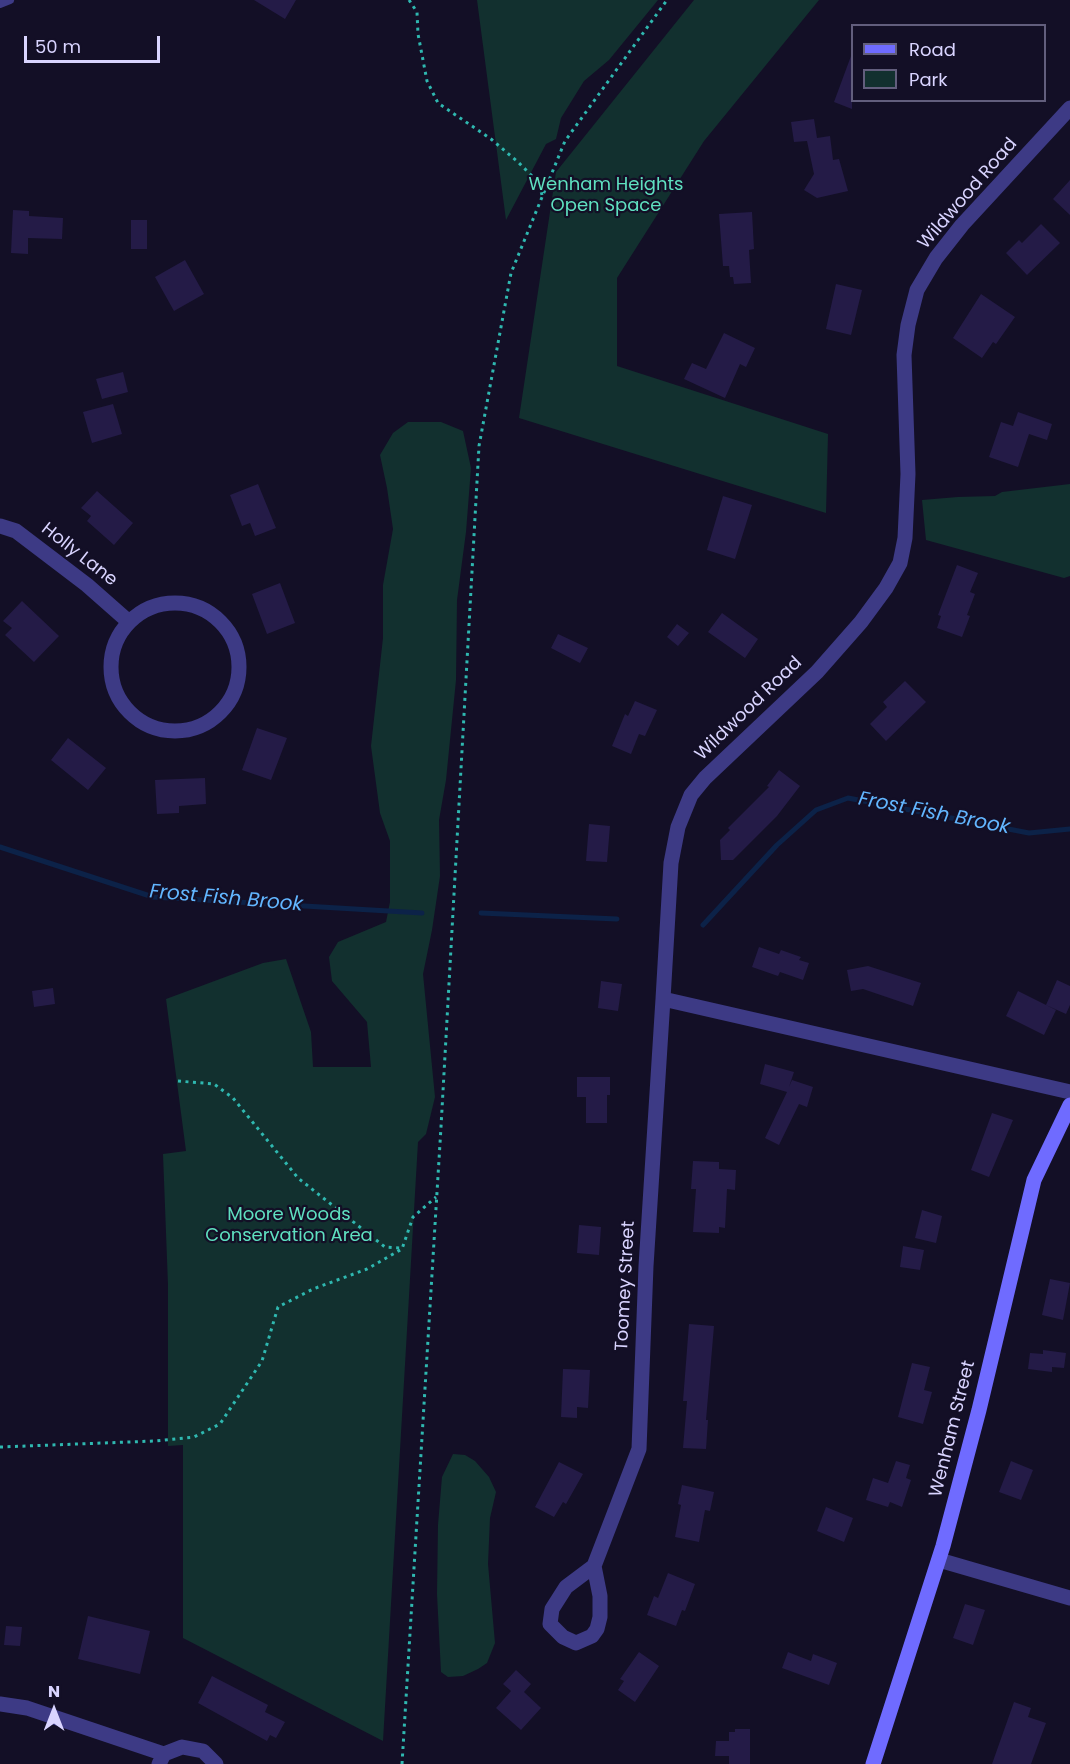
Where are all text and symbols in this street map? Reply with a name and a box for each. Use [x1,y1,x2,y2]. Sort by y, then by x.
scale bar [27,24,164,62]
legend [851,24,1046,102]
text: 50 m [35,34,81,59]
text: Road [909,37,956,62]
text: Park [909,67,948,92]
street label: Wildwood Road [914,134,1022,254]
park label: Wenham Heights Open Space [529,174,683,216]
street label: Holly Lane [37,519,121,591]
street label: Wildwood Road [691,653,807,765]
water label: Frost Fish Brook [856,788,1012,840]
water label: Frost Fish Brook [148,880,304,918]
park label: Moore Woods Conservation Area [205,1204,373,1246]
street label: Toomey Street [612,1220,640,1352]
street label: Wenham Street [926,1358,980,1500]
north arrow [24,1680,84,1740]
text: N [48,1680,60,1703]

